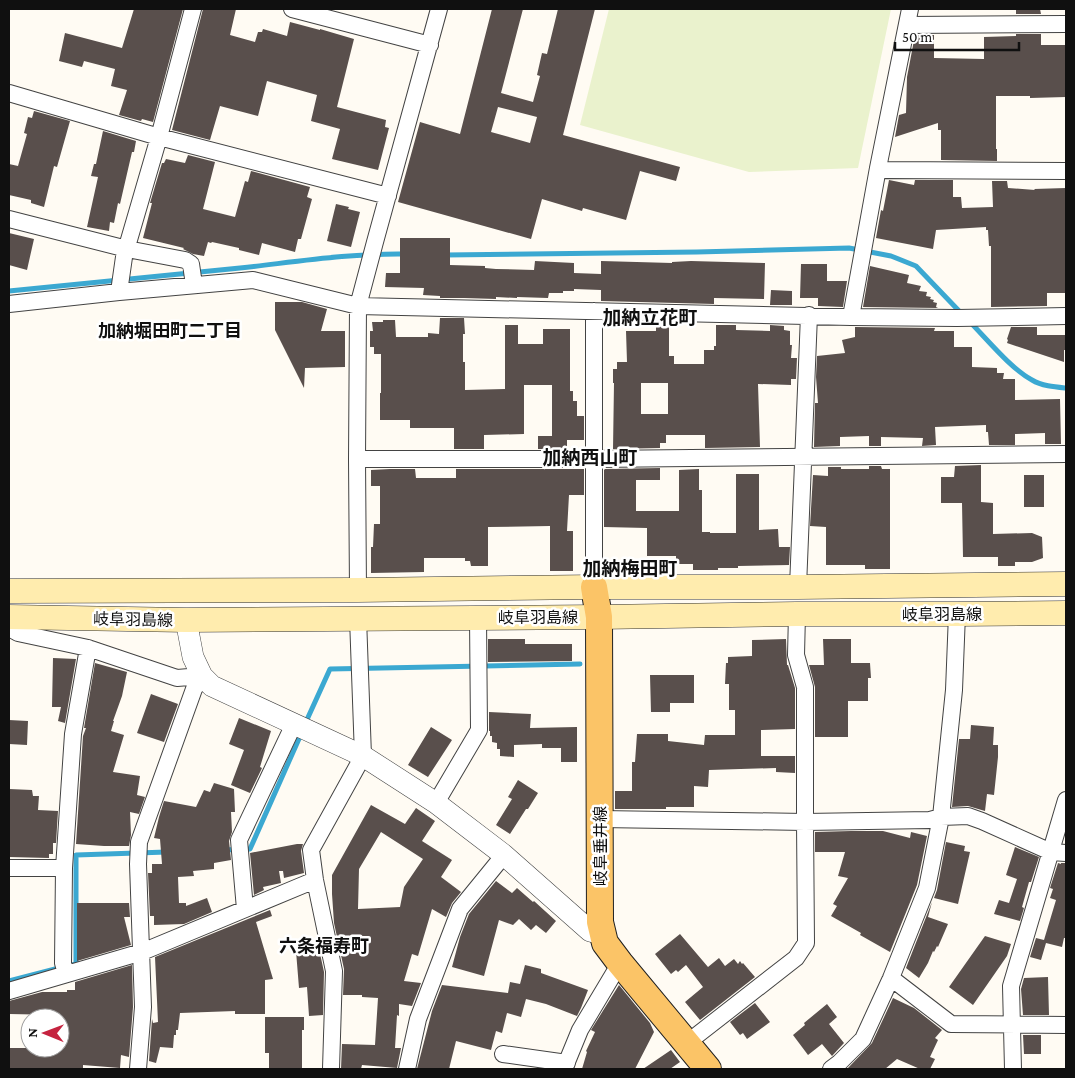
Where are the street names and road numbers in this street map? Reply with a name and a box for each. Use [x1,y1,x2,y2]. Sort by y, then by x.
street label: 岐阜羽島線 [902,606,982,623]
street label: 岐阜羽島線 [498,609,578,626]
street label: 岐阜羽島線 [93,610,173,629]
street label: 岐阜垂井線 [592,806,609,886]

